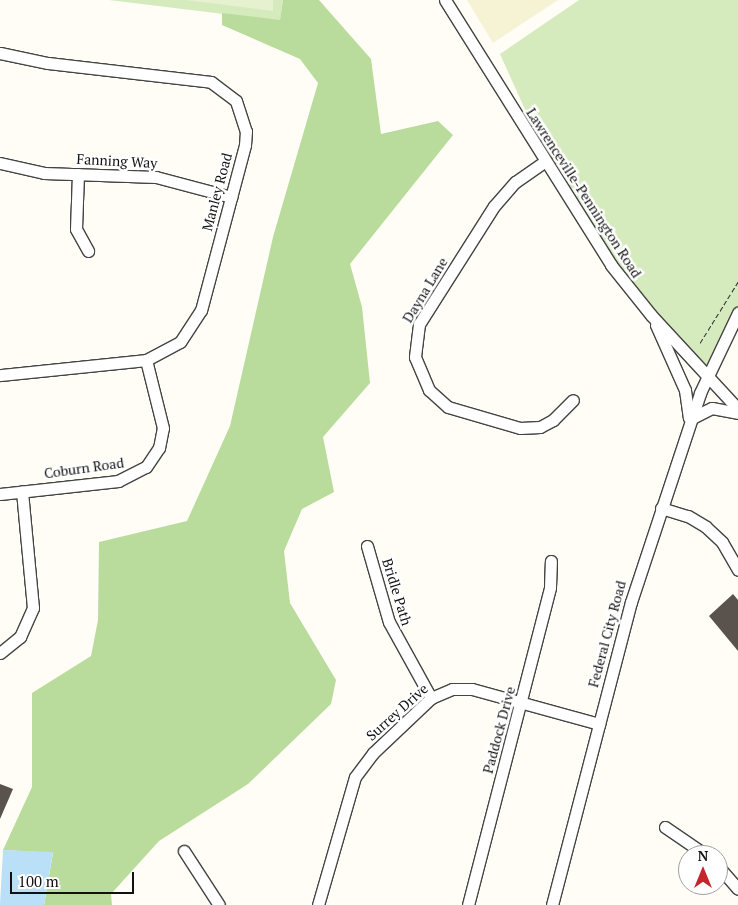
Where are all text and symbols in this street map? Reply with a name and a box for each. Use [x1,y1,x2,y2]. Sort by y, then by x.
street label: Lawrenceville-Pennington Road [523,105,645,281]
street label: Fanning Way [76,150,158,172]
street label: Manley Road [199,151,235,233]
street label: Dayna Lane [399,254,451,326]
street label: Coburn Road [43,454,125,482]
street label: Bridle Path [379,556,415,628]
street label: Federal City Road [585,579,629,689]
street label: Surrey Drive [363,680,431,744]
street label: Paddock Drive [479,685,519,775]
north arrow [678,845,728,895]
text: N [698,846,708,865]
scale bar [12,862,136,894]
text: 100 m [18,871,59,891]

